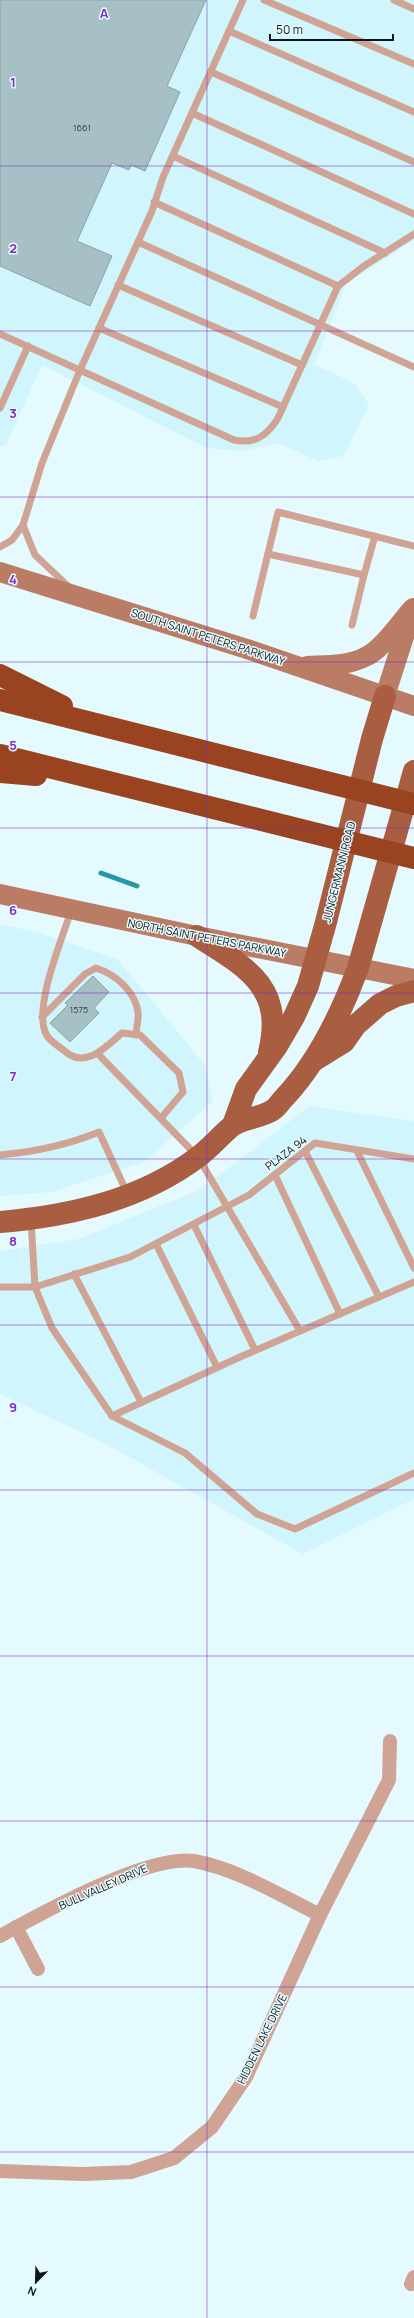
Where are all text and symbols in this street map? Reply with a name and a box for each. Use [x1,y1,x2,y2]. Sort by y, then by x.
text: A [100,4,109,22]
scale bar [270,16,393,42]
text: 50 m [276,21,303,38]
text: 1 [10,73,16,91]
house number: 1661 [73,121,91,134]
text: 2 [9,239,17,257]
text: 3 [9,404,17,422]
text: 4 [9,570,17,588]
street label: SOUTH SAINT PETERS PARKWAY [129,604,288,669]
text: 5 [9,736,17,754]
street label: JUNGERMANN ROAD [319,820,358,924]
text: 6 [9,901,17,919]
street label: NORTH SAINT PETERS PARKWAY [127,915,288,960]
house number: 1575 [70,1003,88,1016]
text: 7 [10,1067,17,1085]
street label: PLAZA 94 [262,1132,310,1173]
text: 8 [9,1232,17,1250]
text: 9 [9,1398,17,1416]
street label: BULL VALLEY DRIVE [56,1860,149,1913]
street label: HIDDEN LAKE DRIVE [233,1991,290,2086]
north arrow [16,2262,56,2302]
text: N [25,2283,38,2300]

